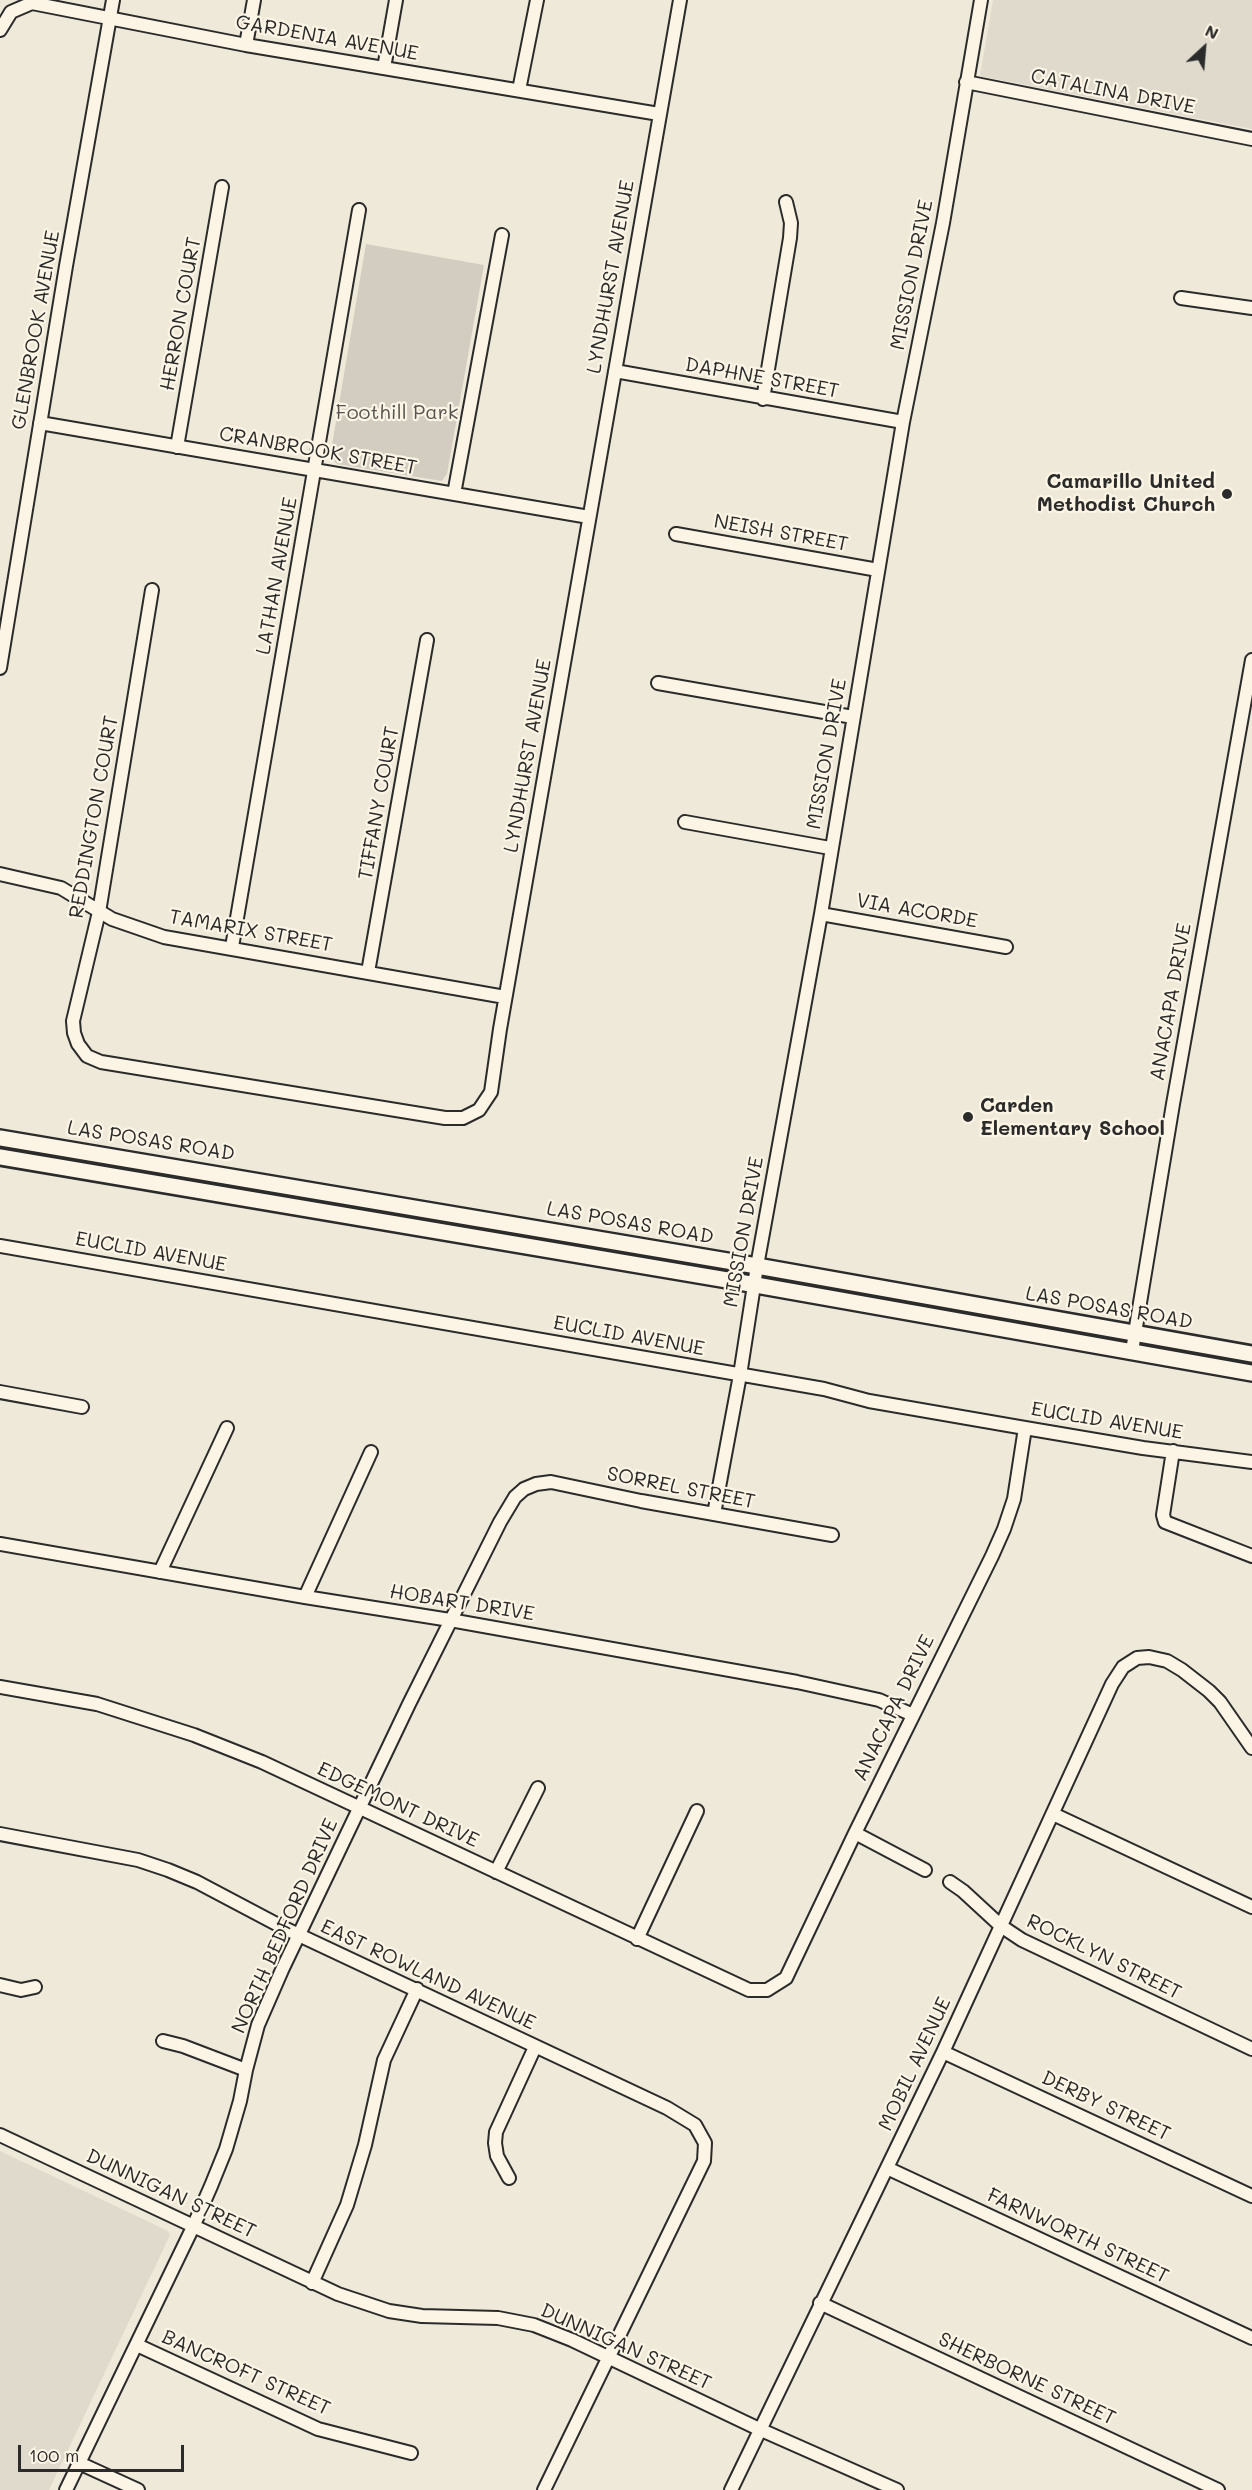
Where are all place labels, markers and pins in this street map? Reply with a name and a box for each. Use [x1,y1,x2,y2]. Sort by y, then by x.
place label: Camarillo United Methodist Church [1037,470,1215,517]
marker: Camarillo United Methodist Church [1220,487,1234,501]
place label: Carden Elementary School [980,1094,1165,1141]
marker: Carden Elementary School [961,1110,975,1124]

